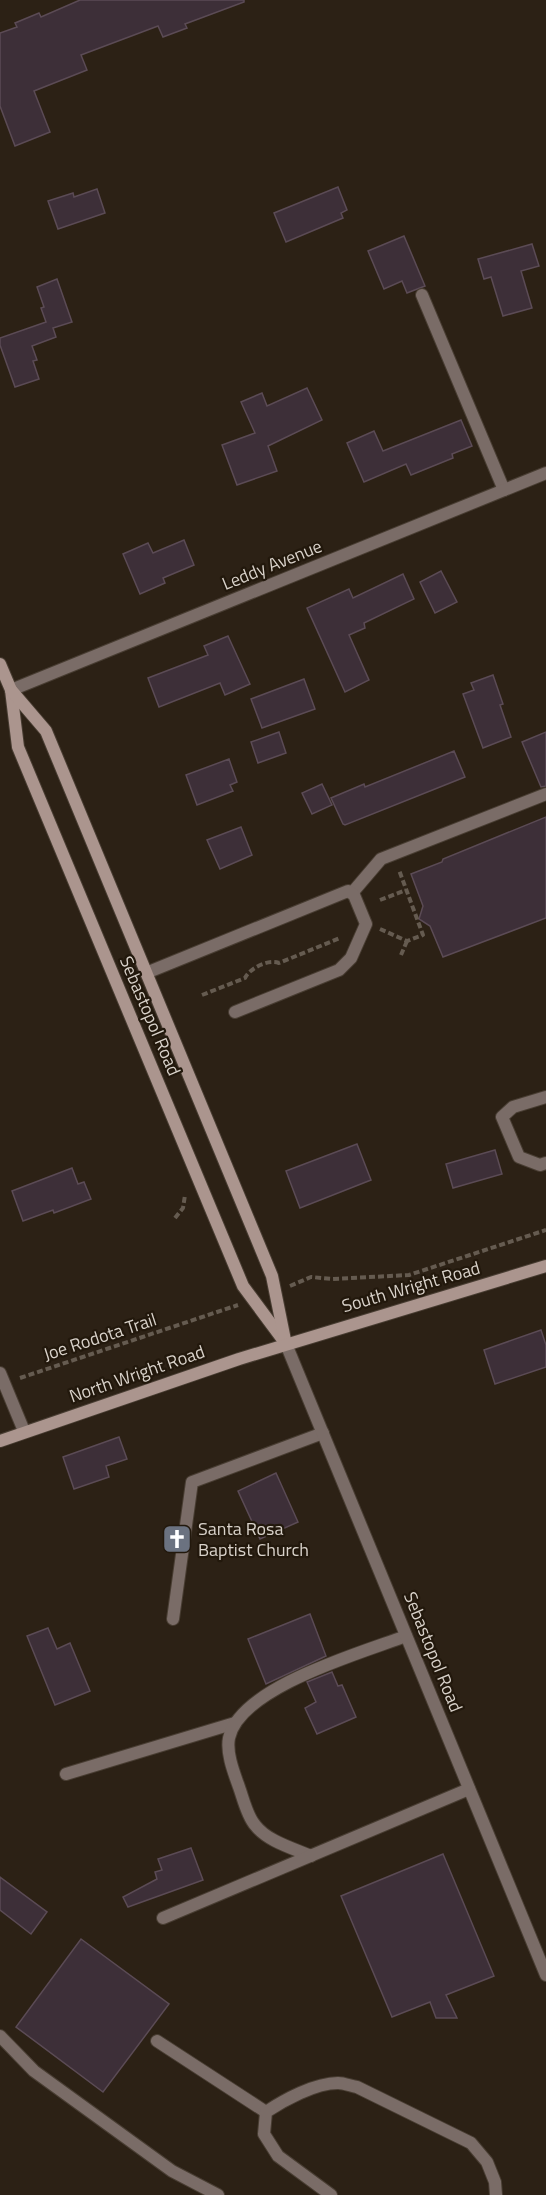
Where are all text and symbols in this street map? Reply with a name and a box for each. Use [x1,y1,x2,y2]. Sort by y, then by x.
street label: Leddy Avenue [218,532,326,597]
street label: Sebastopol Road [113,952,188,1080]
street label: South Wright Road [339,1254,483,1319]
street label: Joe Rodota Trail [40,1306,160,1368]
street label: North Wright Road [65,1338,208,1409]
place label: Santa Rosa Baptist Church [198,1515,309,1563]
church icon: Santa Rosa Baptist Church [161,1523,193,1555]
street label: Sebastopol Road [397,1588,470,1716]

